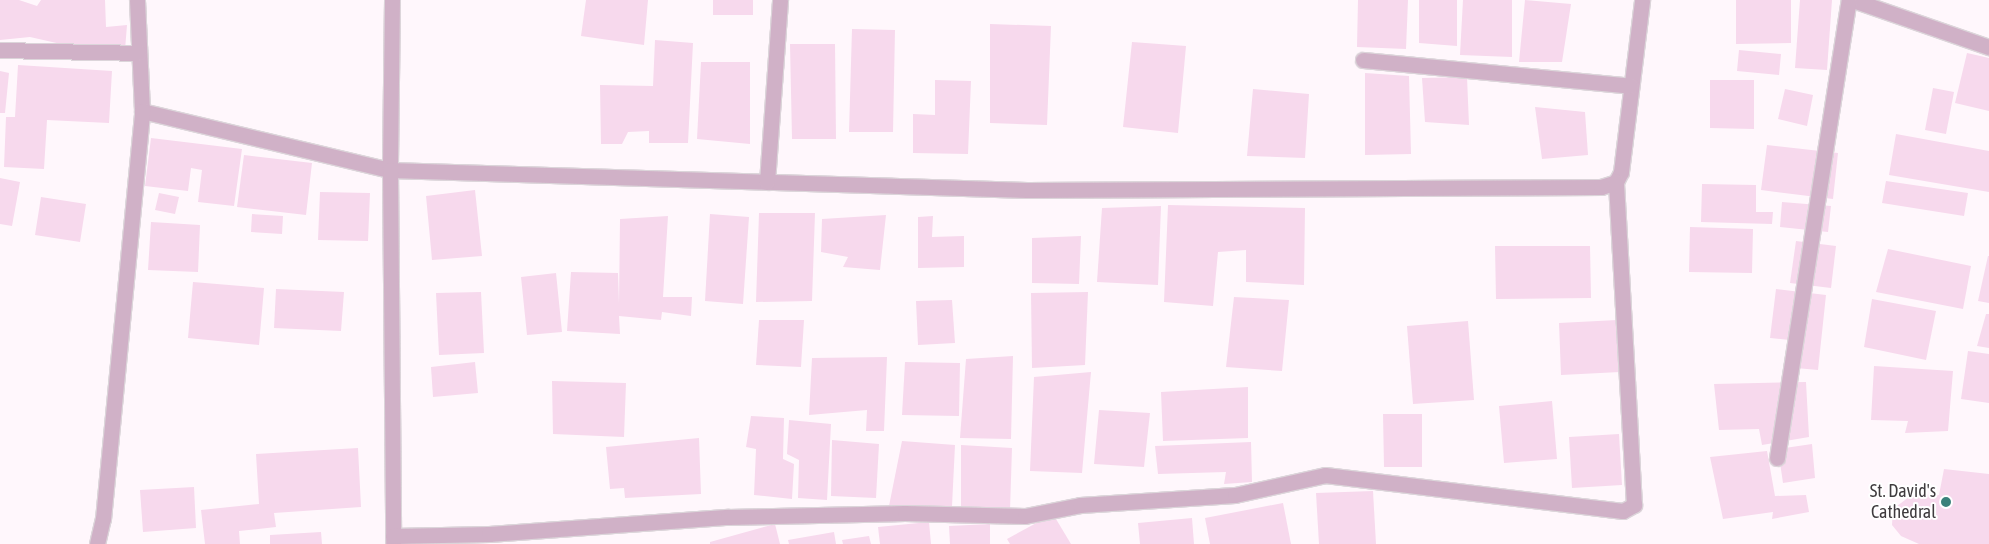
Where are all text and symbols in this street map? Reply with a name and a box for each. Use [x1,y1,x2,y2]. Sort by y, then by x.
place label: St. David's Cathedral [1870,481,1936,524]
marker: St. David's Cathedral [1940,496,1952,508]

